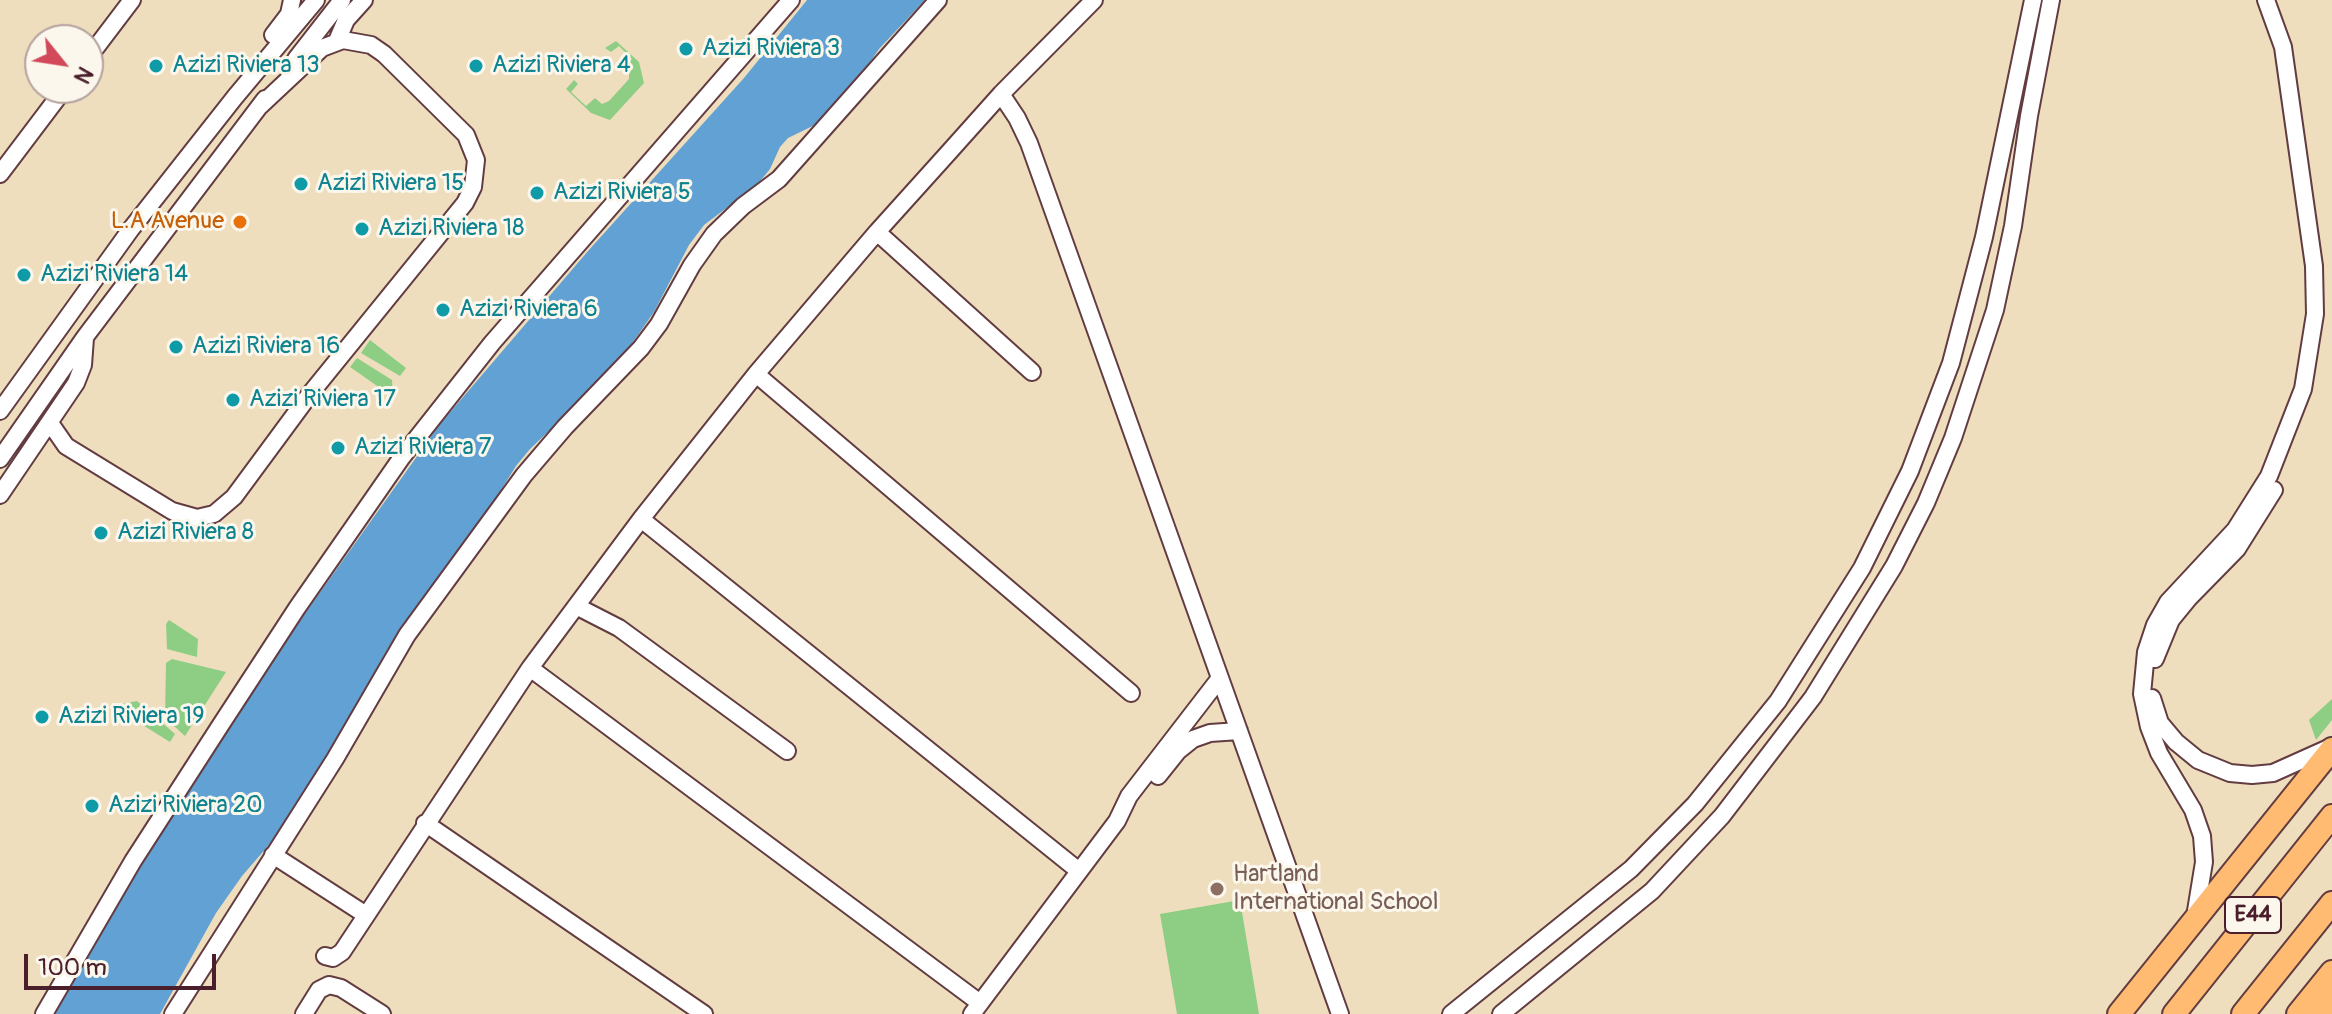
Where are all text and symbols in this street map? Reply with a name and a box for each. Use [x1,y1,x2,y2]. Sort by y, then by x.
north arrow [24,24,104,104]
place label: Azizi Riviera 3 [702,35,840,63]
marker: Azizi Riviera 3 [677,40,695,58]
place label: Azizi Riviera 13 [172,52,320,80]
place label: Azizi Riviera 4 [492,52,631,80]
marker: Azizi Riviera 13 [147,57,165,75]
marker: Azizi Riviera 4 [467,57,485,75]
text: N [67,62,99,88]
place label: Azizi Riviera 15 [317,170,464,198]
marker: Azizi Riviera 15 [292,175,310,193]
place label: Azizi Riviera 5 [553,179,691,207]
marker: Azizi Riviera 5 [528,184,546,202]
place label: L.A Avenue [111,208,224,236]
marker: L.A Avenue [231,213,249,231]
place label: Azizi Riviera 18 [378,215,524,243]
marker: Azizi Riviera 18 [353,220,371,238]
place label: Azizi Riviera 14 [40,261,188,289]
marker: Azizi Riviera 14 [15,266,33,284]
place label: Azizi Riviera 6 [459,296,598,324]
marker: Azizi Riviera 6 [434,301,452,319]
place label: Azizi Riviera 16 [192,333,340,361]
marker: Azizi Riviera 16 [167,338,185,356]
place label: Azizi Riviera 17 [249,386,396,414]
marker: Azizi Riviera 17 [224,391,242,409]
place label: Azizi Riviera 7 [354,434,492,462]
marker: Azizi Riviera 7 [329,439,347,457]
place label: Azizi Riviera 8 [117,519,254,547]
marker: Azizi Riviera 8 [92,524,110,542]
place label: Azizi Riviera 19 [58,703,205,731]
marker: Azizi Riviera 19 [33,708,51,726]
place label: Azizi Riviera 20 [108,792,263,820]
marker: Azizi Riviera 20 [83,797,101,815]
place label: Hartland International School [1233,861,1438,917]
marker: Hartland International School [1208,880,1226,898]
road number: E44 [2225,897,2281,933]
scale bar [28,938,220,988]
text: 100 m [38,953,107,982]

